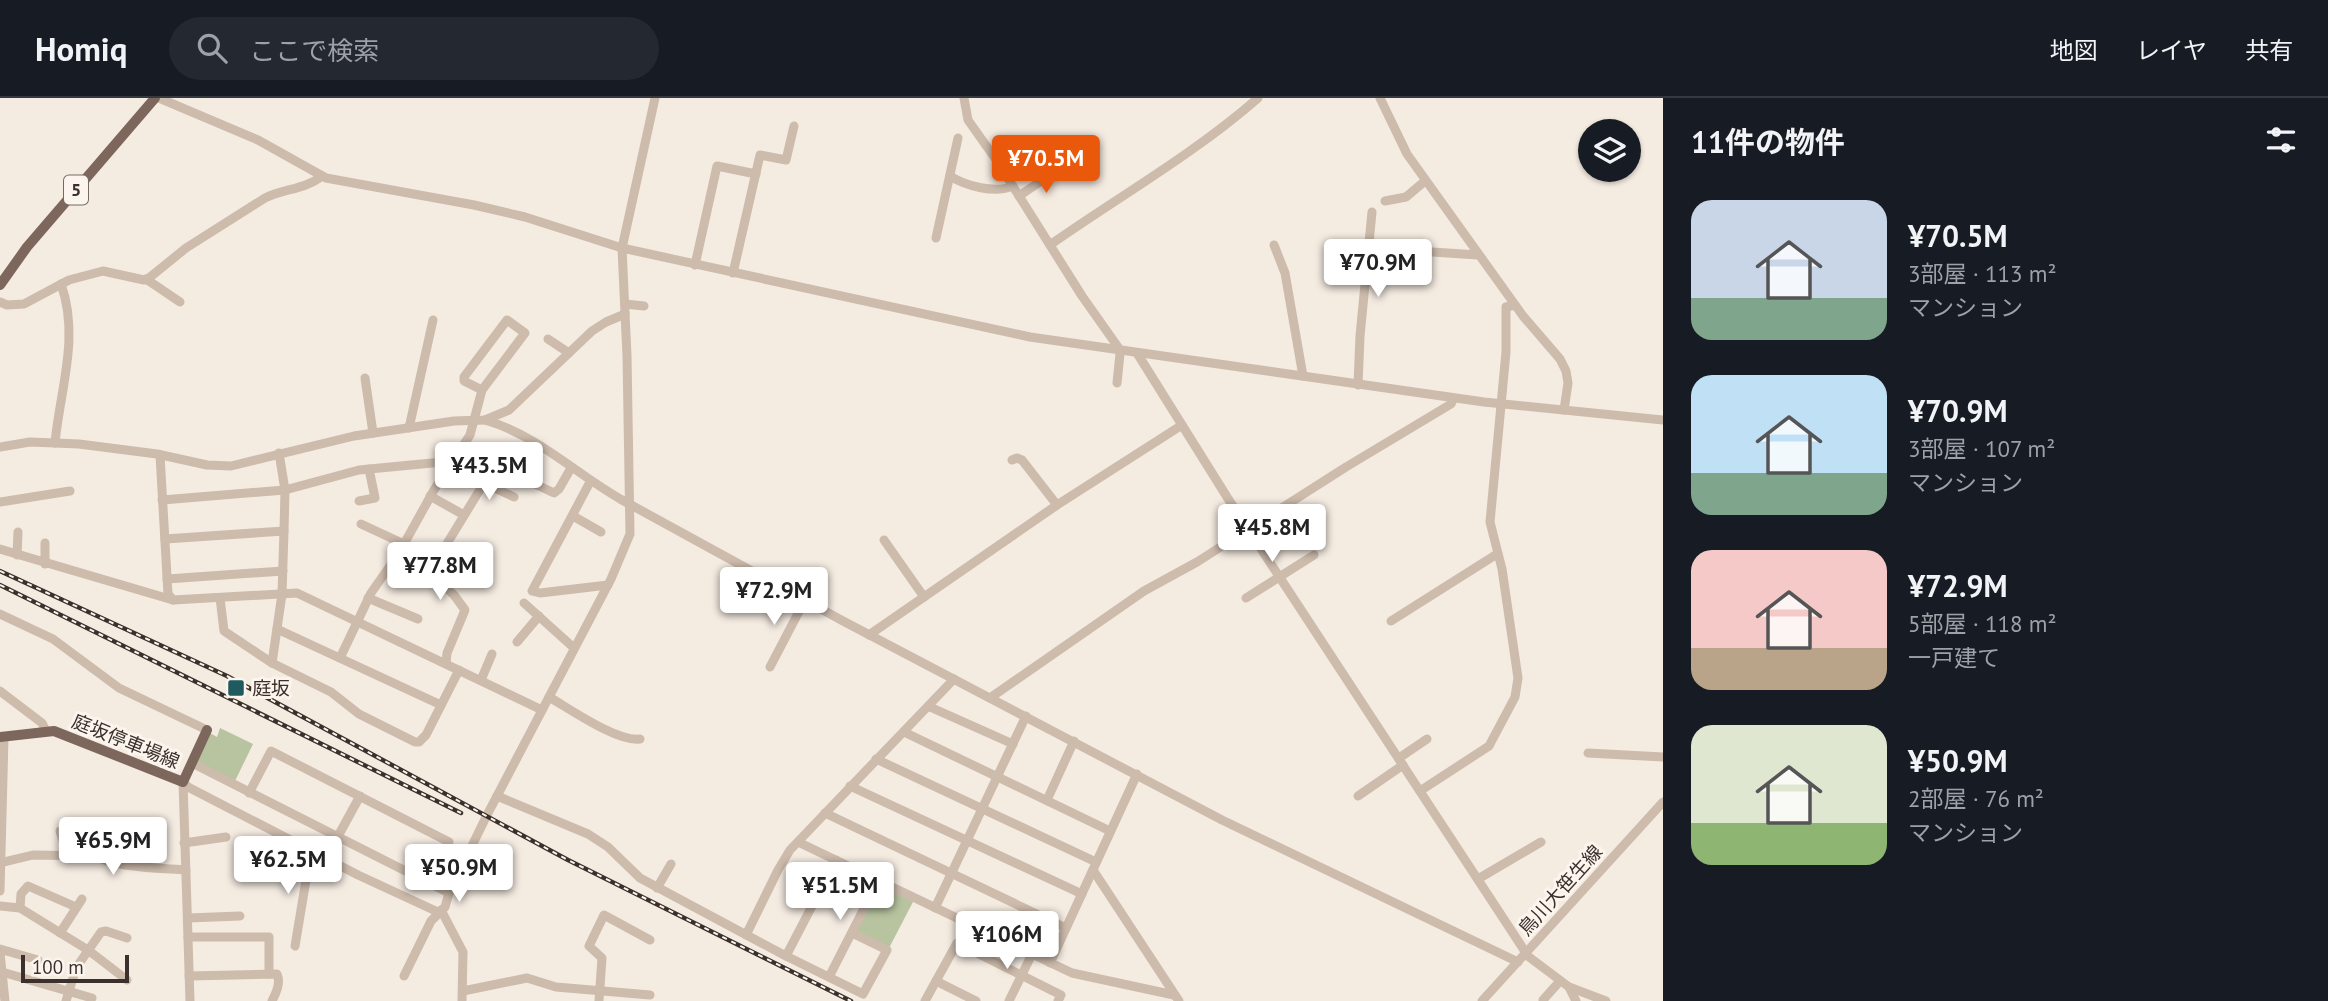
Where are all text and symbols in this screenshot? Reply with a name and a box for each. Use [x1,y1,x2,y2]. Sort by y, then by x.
search box [169,17,659,80]
text: Homiq [35,27,127,70]
icon: search [193,29,231,67]
text: ここで検索 [249,34,379,67]
text: 地図 [2050,35,2098,66]
text: レイヤ [2136,35,2207,66]
text: 共有 [2245,35,2293,66]
map controls [1578,119,1641,182]
button: layers [1578,119,1641,182]
icon: filters [2262,121,2300,159]
text: 11件の物件 [1691,122,1845,161]
pin: ¥70.5M [989,136,1103,195]
text: ¥70.5M [1008,143,1084,172]
road number: 5 [64,176,88,204]
text: ¥70.5M [1908,216,2007,255]
icon: home [1747,228,1831,312]
pin: ¥70.9M [1321,240,1435,299]
text: ¥70.9M [1340,247,1416,276]
text: 3部屋 · 113 m² [1908,259,2056,288]
text: マンション [1908,293,2023,322]
text: ¥70.9M [1908,391,2007,430]
icon: home [1747,403,1831,487]
text: 3部屋 · 107 m² [1908,434,2055,463]
pin: ¥43.5M [432,442,546,502]
text: ¥43.5M [451,450,527,479]
text: マンション [1908,468,2023,497]
pin: ¥45.8M [1215,504,1329,564]
text: ¥45.8M [1234,512,1310,541]
pin: ¥77.8M [383,542,497,602]
text: ¥77.8M [403,550,477,579]
text: ¥72.9M [1908,566,2007,605]
pin: ¥72.9M [717,568,831,627]
text: ¥72.9M [736,575,812,604]
icon: home [1747,578,1831,662]
text: 5部屋 · 118 m² [1908,609,2056,638]
text: 一戸建て [1908,643,2000,672]
place label: 庭坂 [252,676,290,700]
marker: 庭坂 [226,678,246,698]
street label: 庭坂停車場線 [69,709,183,773]
text: ¥50.9M [1908,741,2007,780]
icon: home [1747,753,1831,837]
text: 2部屋 · 76 m² [1908,784,2044,813]
pin: ¥65.9M [56,818,170,877]
text: マンション [1908,818,2023,847]
text: ¥65.9M [75,825,151,854]
pin: ¥62.5M [231,836,345,896]
street label: 鳥川大笹生線 [1513,840,1607,940]
text: ¥62.5M [250,844,326,873]
pin: ¥50.9M [402,844,516,904]
text: ¥50.9M [421,852,497,881]
pin: ¥51.5M [783,862,897,922]
text: ¥51.5M [802,870,878,899]
pin: ¥106M [958,912,1056,971]
text: ¥106M [972,919,1042,948]
scale bar [21,952,130,984]
text: 100 m [32,955,84,979]

